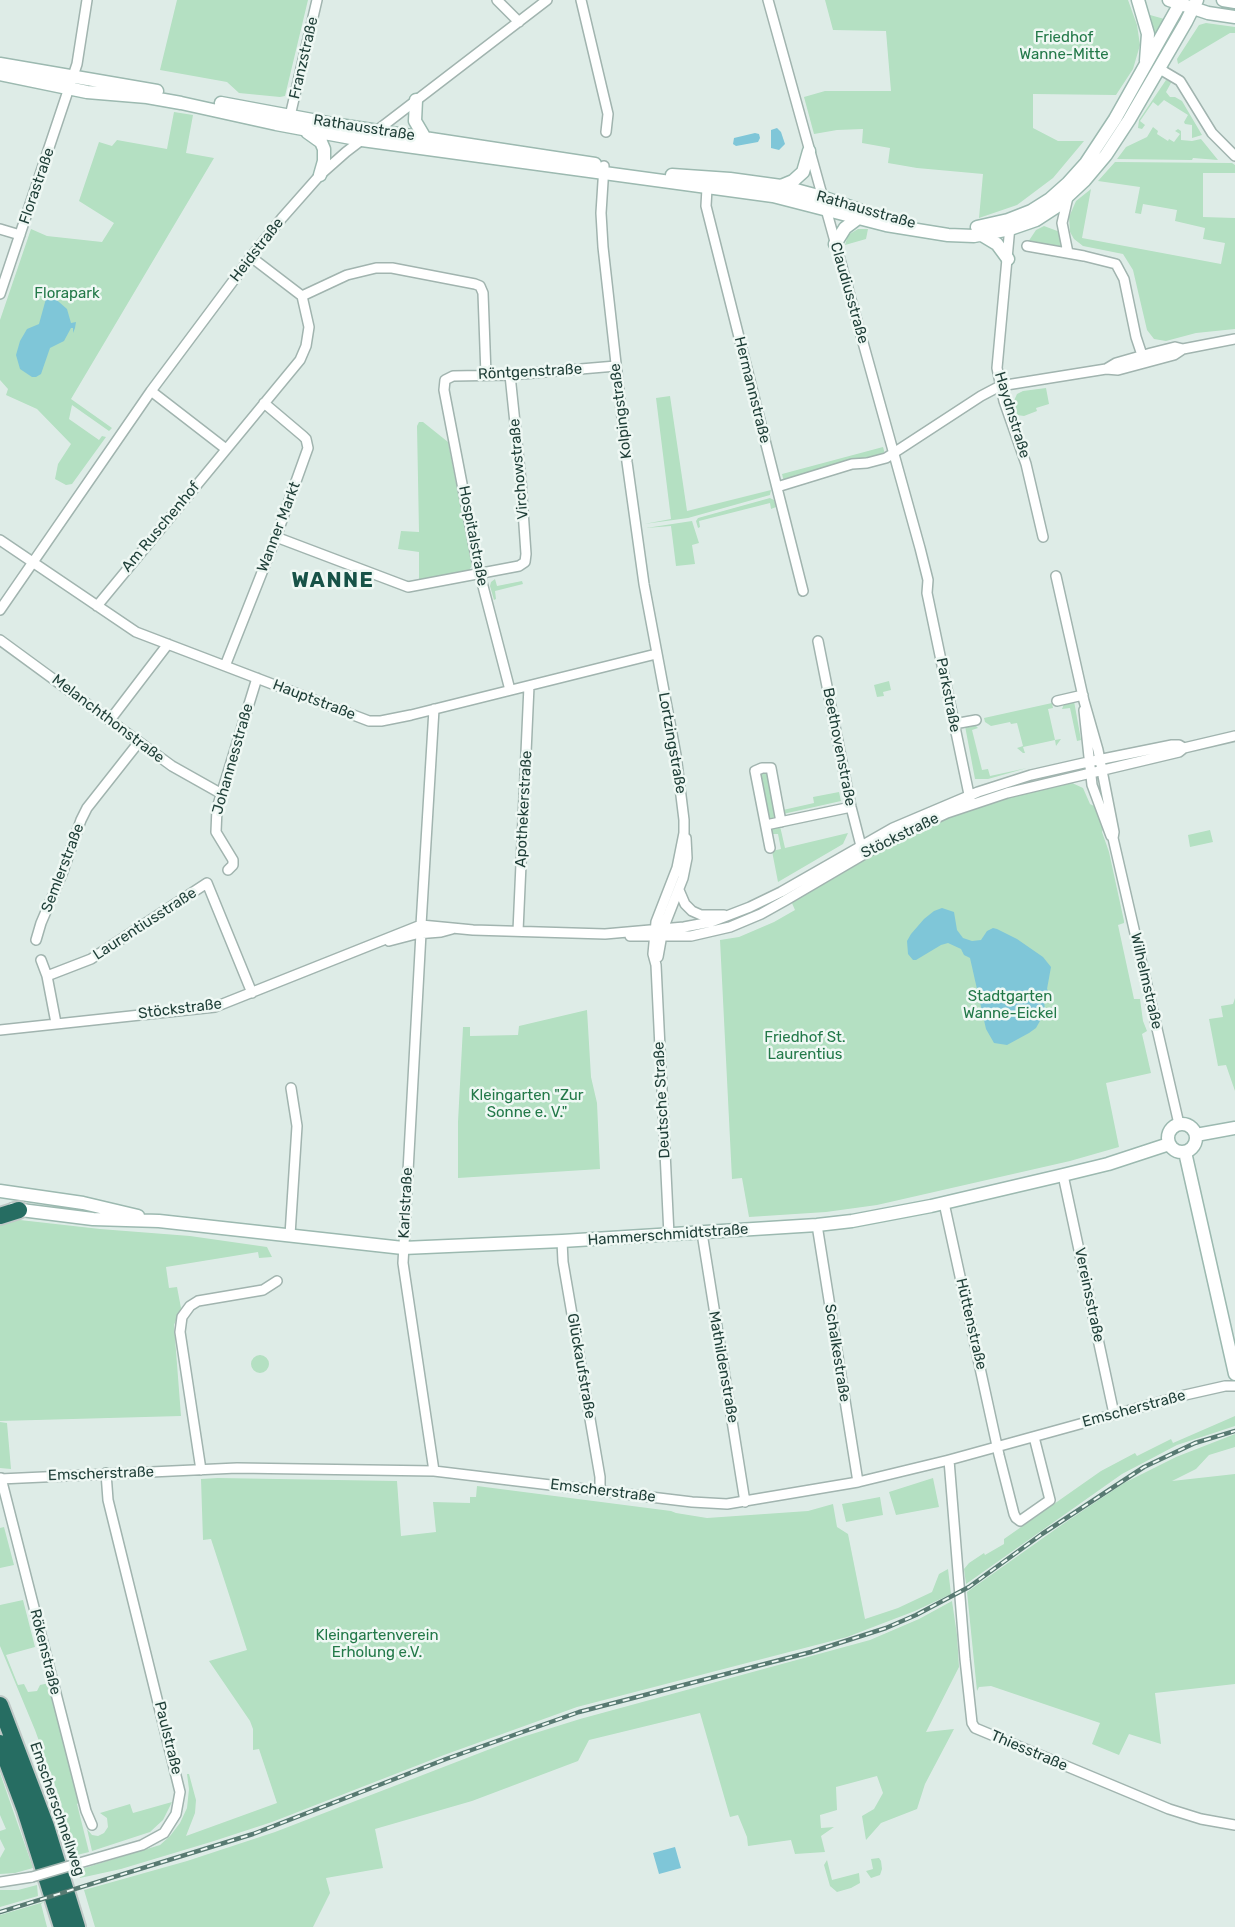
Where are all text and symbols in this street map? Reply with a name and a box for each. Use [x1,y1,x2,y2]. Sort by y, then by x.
street label: Franzstraße [286,15,322,101]
park label: Friedhof Wanne-Mitte [1019,29,1109,64]
street label: Rathausstraße [312,111,416,145]
street label: Florastraße [16,146,58,226]
street label: Rathausstraße [814,187,918,233]
street label: Heidstraße [226,214,288,286]
street label: Claudiusstraße [826,240,872,346]
park label: Florapark [34,285,100,303]
street label: Hermannstraße [730,335,774,445]
street label: Röntgenstraße [477,360,583,384]
street label: Kolpingstraße [606,362,636,460]
street label: Haydnstraße [990,370,1034,460]
street label: Virchowstraße [506,418,532,520]
street label: Am Ruschenhof [118,478,204,576]
street label: Wanner Markt [254,479,304,575]
street label: Hospitalstraße [454,484,492,588]
district label: WANNE [291,568,375,594]
street label: Parkstraße [932,656,964,734]
street label: Melanchthonstraße [48,671,168,767]
street label: Hauptstraße [270,676,358,724]
street label: Beethovenstraße [819,686,859,808]
street label: Lortzingstraße [654,691,690,795]
street label: Johannesstraße [209,702,257,816]
street label: Apothekerstraße [512,750,536,868]
street label: Stöckstraße [858,809,942,863]
street label: Semlerstraße [38,821,88,915]
street label: Laurentiusstraße [90,884,200,964]
street label: Wilhelmstraße [1126,931,1166,1031]
park label: Stadtgarten Wanne-Eickel [963,988,1057,1023]
street label: Stöckstraße [137,995,223,1023]
park label: Friedhof St. Laurentius [764,1029,846,1064]
street label: Deutsche Straße [650,1041,674,1159]
park label: Kleingarten "Zur Sonne e. V." [471,1087,583,1122]
street label: Karlstraße [395,1167,417,1239]
street label: Hammerschmidtstraße [587,1220,749,1250]
street label: Vereinsstraße [1070,1246,1108,1344]
street label: Hüttenstraße [952,1276,990,1372]
street label: Schalkestraße [820,1303,854,1403]
street label: Mathildenstraße [704,1310,742,1424]
street label: Glückaufstraße [563,1312,599,1420]
street label: Emscherstraße [1080,1387,1188,1431]
street label: Emscherstraße [48,1463,154,1485]
street label: Emscherstraße [549,1476,657,1506]
street label: Rökenstraße [26,1607,64,1697]
park label: Kleingartenverein Erholung e.V. [316,1627,438,1662]
street label: Paulstraße [150,1699,186,1777]
street label: Thiesstraße [988,1727,1070,1775]
street label: Emscherschnellweg [26,1740,88,1878]

